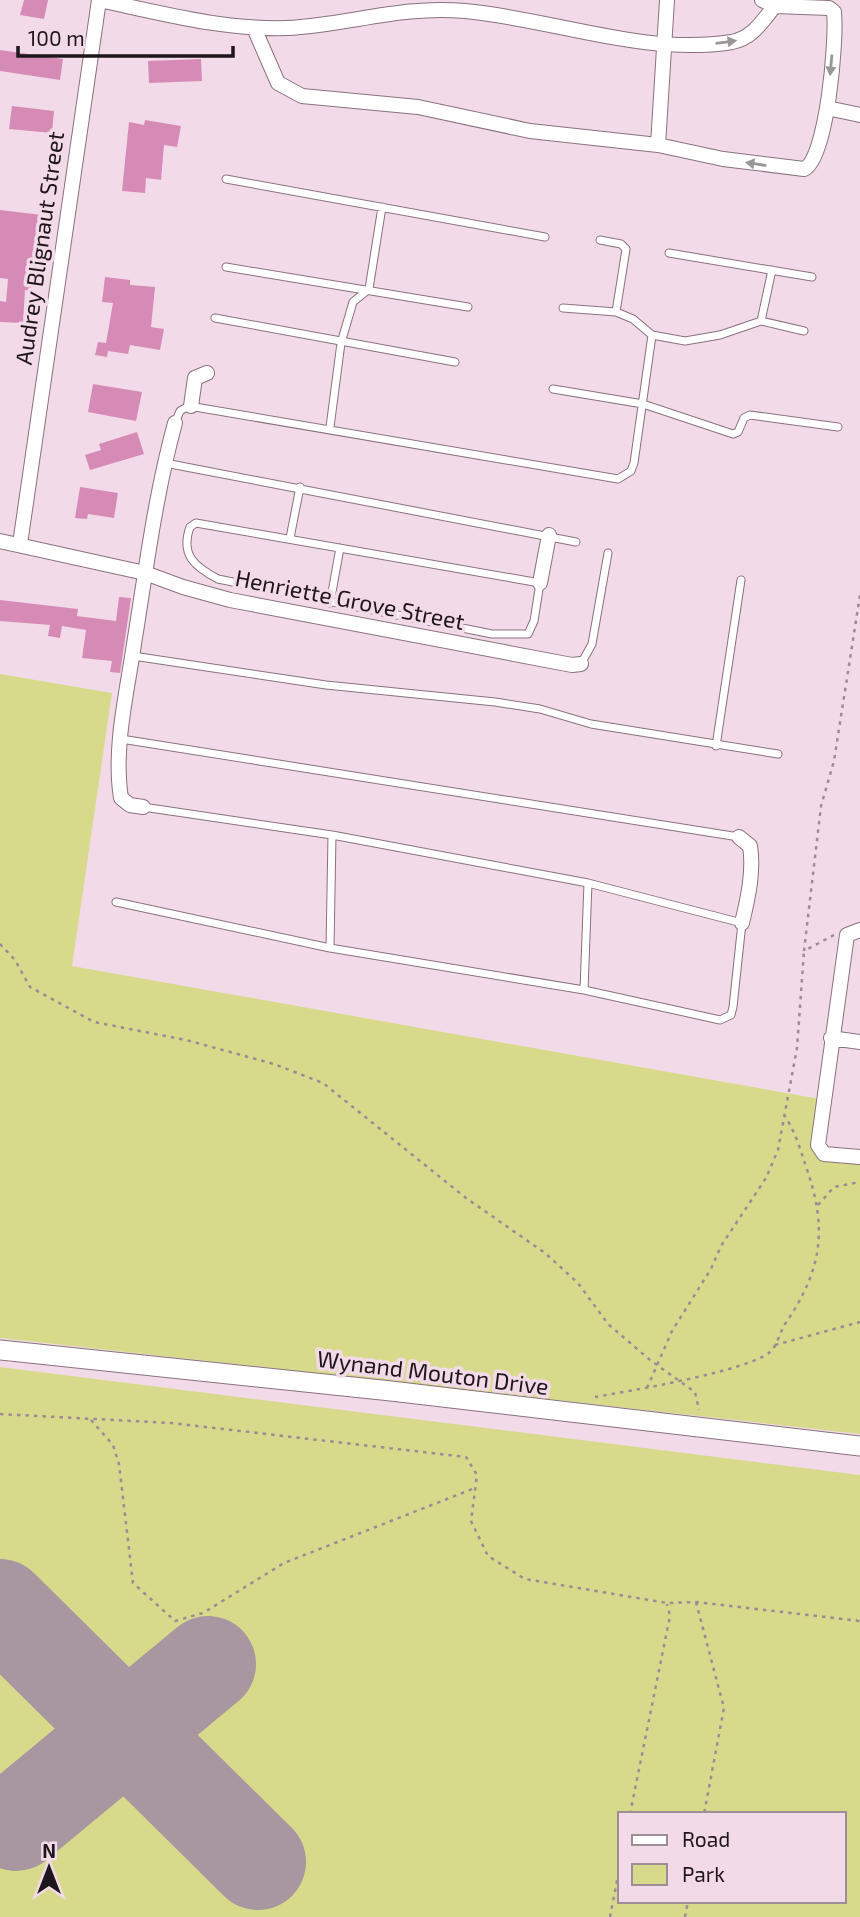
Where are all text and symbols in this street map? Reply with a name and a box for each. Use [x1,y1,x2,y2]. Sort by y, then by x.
scale bar [18,14,233,58]
text: 100 m [28,25,85,50]
one-way arrow [715,36,737,47]
one-way arrow [825,55,836,77]
street label: Audrey Blignaut Street [9,129,69,366]
one-way arrow [745,158,767,169]
street label: Henriette Grove Street [233,563,467,635]
street label: Wynand Mouton Drive [316,1344,550,1400]
legend [618,1812,846,1903]
text: Road [682,1826,730,1851]
north arrow [14,1833,84,1903]
text: N [42,1839,56,1862]
text: Park [682,1861,725,1886]

